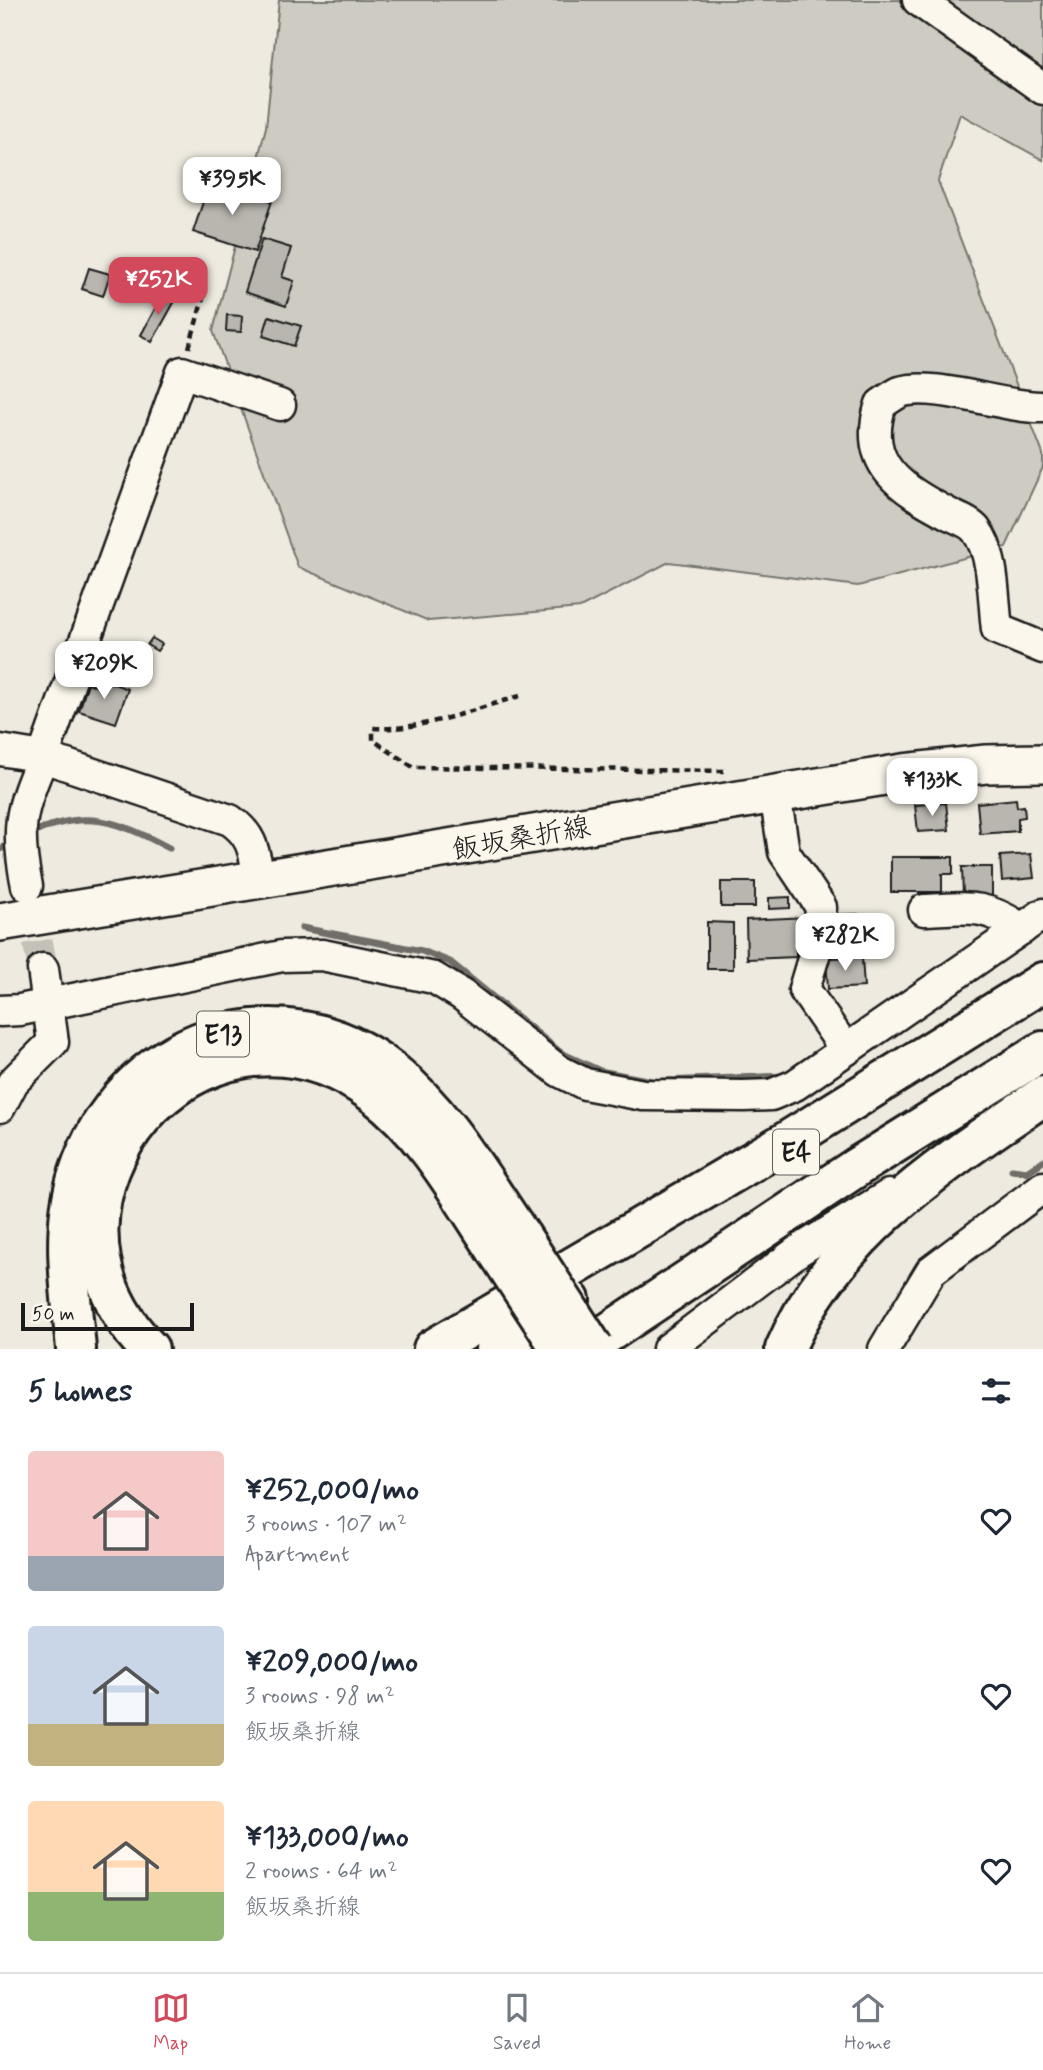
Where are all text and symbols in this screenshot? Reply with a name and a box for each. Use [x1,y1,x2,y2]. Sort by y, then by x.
pin: ¥395K [183,158,281,217]
text: ¥395K [199,165,265,195]
pin: ¥252K [109,258,207,317]
text: ¥252K [125,265,191,295]
pin: ¥209K [55,642,153,701]
text: ¥209K [71,649,137,679]
pin: ¥133K [883,758,981,818]
text: ¥133K [903,766,961,796]
street label: 飯坂桑折線 [449,809,594,870]
pin: ¥282K [796,914,894,973]
text: ¥282K [811,921,879,951]
road number: E13 [197,1012,249,1056]
road number: E4 [773,1130,819,1175]
scale bar [21,1300,194,1332]
text: 50 m [32,1302,75,1327]
text: 5 homes [28,1372,133,1411]
icon: filters [977,1372,1015,1410]
text: ¥252,000/mo [245,1471,419,1510]
icon: home [84,1479,168,1563]
icon: heart [977,1502,1015,1540]
text: 3 rooms · 107 m² [245,1510,407,1540]
text: Apartment [245,1540,350,1570]
text: ¥209,000/mo [245,1643,418,1682]
icon: home [84,1654,168,1738]
icon: heart [977,1677,1015,1715]
text: 3 rooms · 98 m² [245,1682,395,1712]
text: 飯坂桑折線 [245,1718,360,1748]
text: ¥133,000/mo [245,1818,409,1857]
icon: home [84,1829,168,1913]
icon: heart [977,1852,1015,1890]
text: 2 rooms · 64 m² [245,1857,397,1887]
text: 飯坂桑折線 [245,1893,360,1923]
tab: Map [152,1989,190,2056]
tab: Saved [493,1989,541,2056]
tab: Home [844,1989,891,2056]

